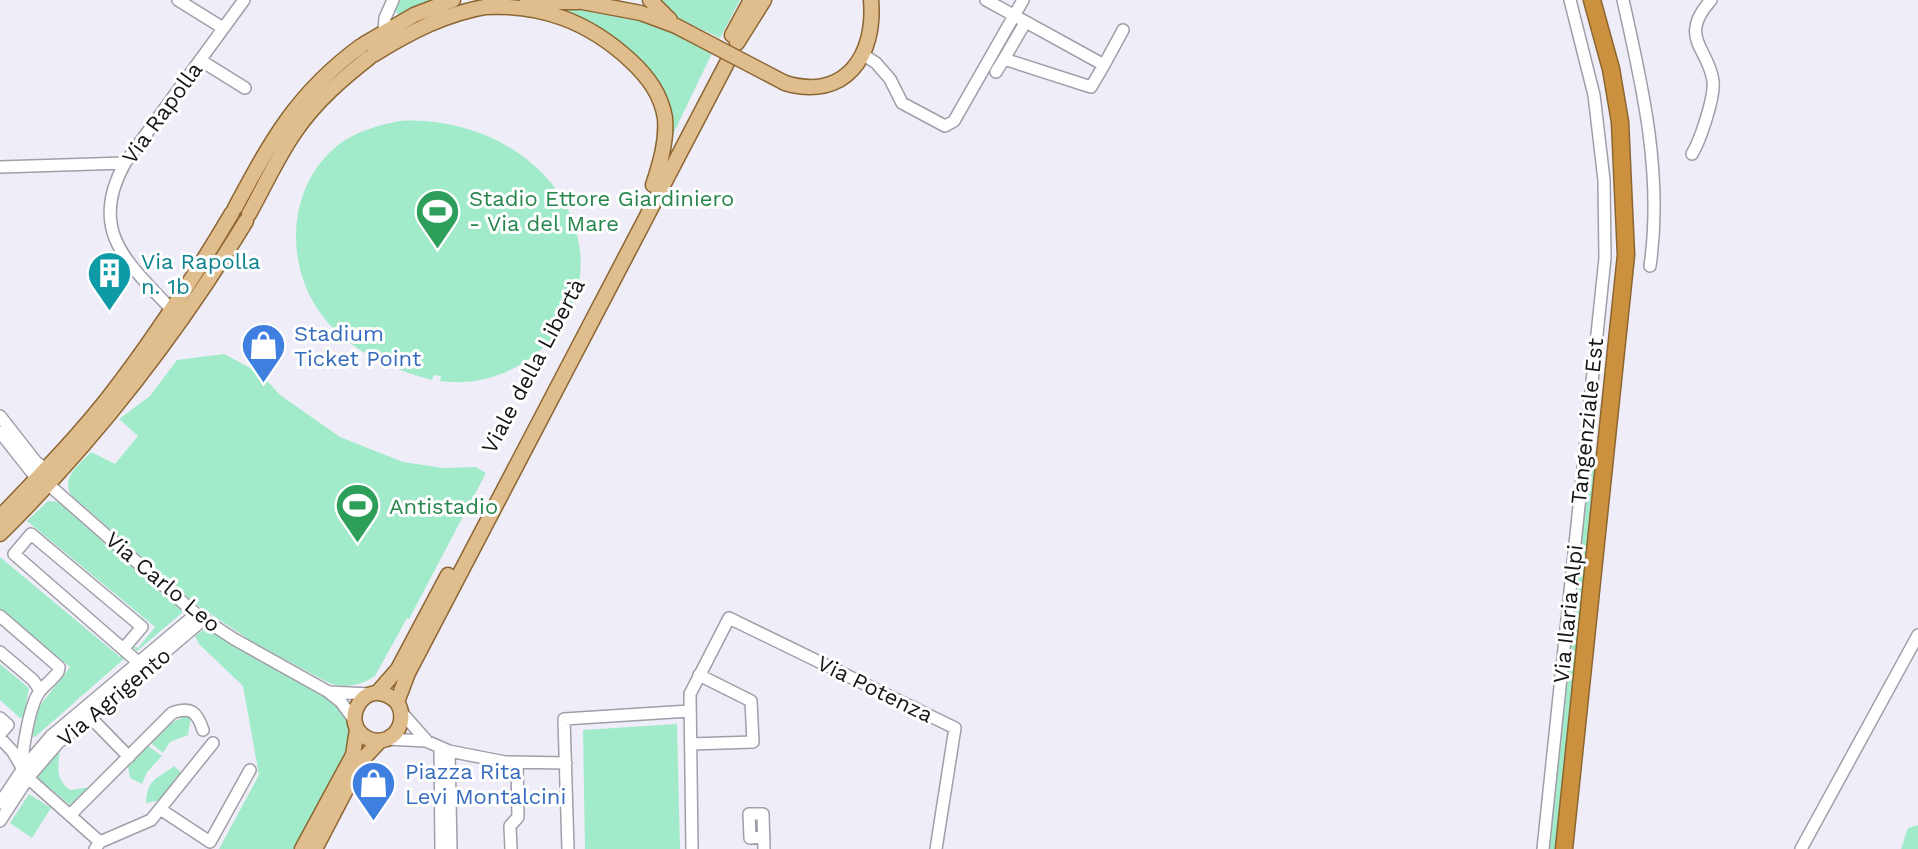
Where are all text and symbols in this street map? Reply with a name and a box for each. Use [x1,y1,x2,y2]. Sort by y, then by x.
street label: Via Rapolla [117,57,207,169]
place label: Stadio Ettore Giardiniero - Via del Mare [469,186,734,236]
sports icon: Stadio Ettore Giardiniero - Via del Mare [414,187,462,250]
place label: Via Rapolla n. 1b [141,249,261,299]
building icon: Via Rapolla n. 1b [86,250,134,313]
street label: Viale della Libertà [476,274,590,458]
place label: Stadium Ticket Point [294,321,421,371]
shop icon: Stadium Ticket Point [239,322,287,385]
street label: Tangenziale Est [1566,337,1608,505]
sports icon: Antistadio [334,482,382,545]
place label: Antistadio [389,494,498,519]
street label: Via Carlo Leo [100,527,226,637]
street label: Via Ilaria Alpi [1548,543,1588,685]
street label: Via Agrigento [52,642,176,752]
street label: Via Potenza [813,650,937,728]
place label: Piazza Rita Levi Montalcini [405,759,566,809]
shop icon: Piazza Rita Levi Montalcini [350,760,398,823]

